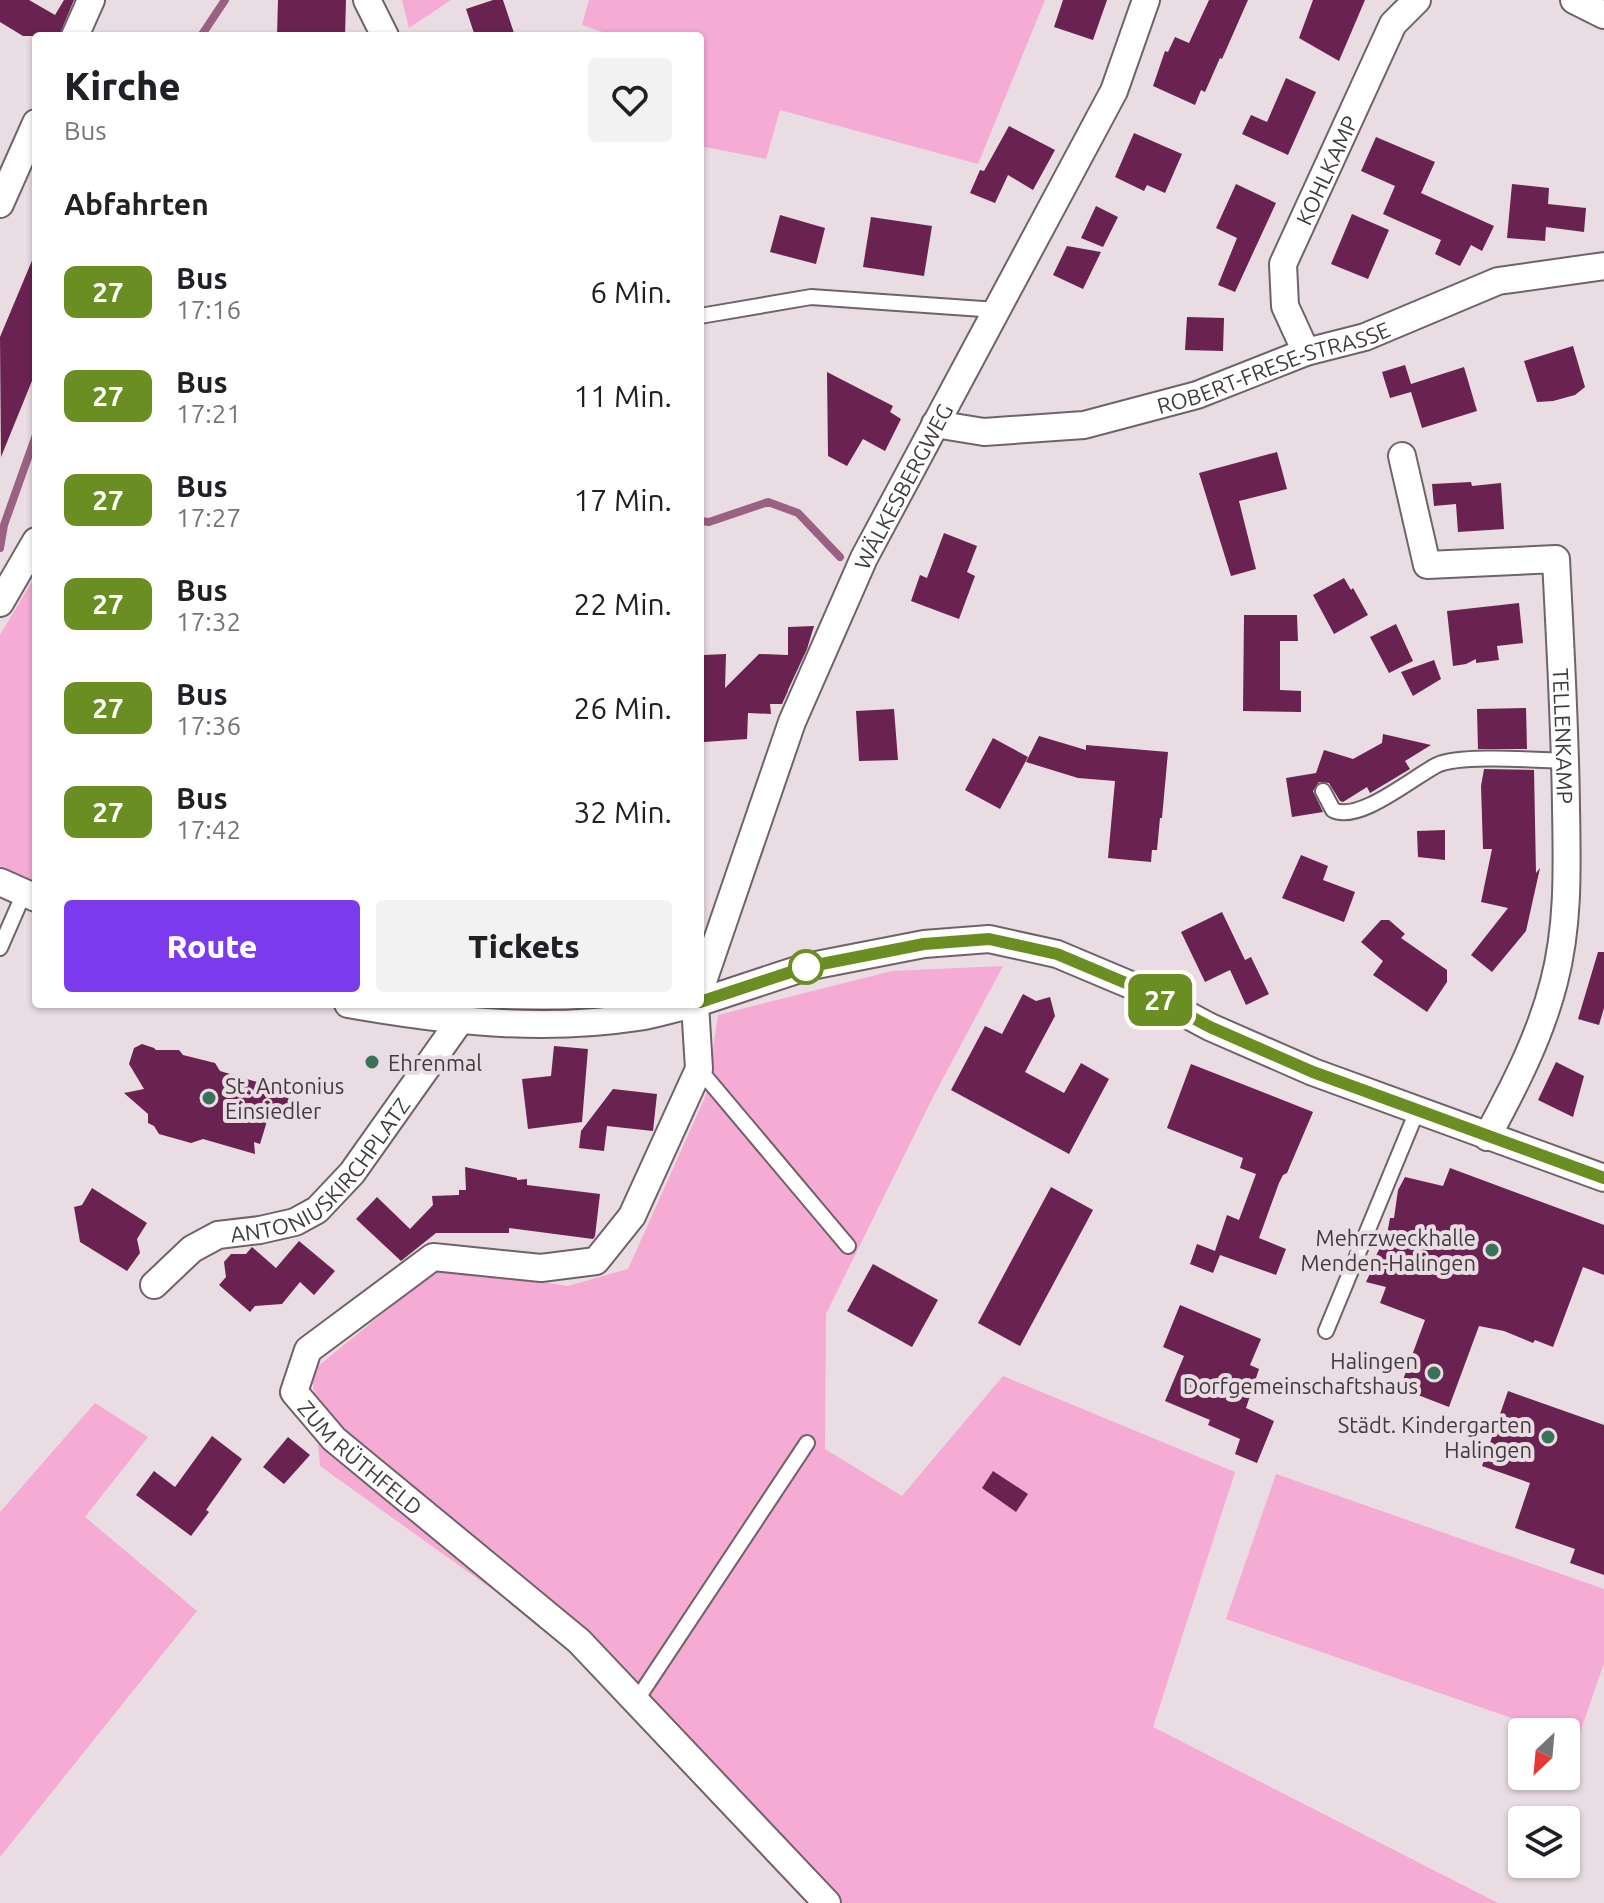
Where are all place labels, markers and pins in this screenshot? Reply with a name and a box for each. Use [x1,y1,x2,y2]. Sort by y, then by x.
unlabelled marker [789,950,823,984]
place label: Ehrenmal [388,1050,482,1075]
marker: Ehrenmal [363,1053,381,1071]
place label: St. Antonius Einsiedler [225,1073,344,1123]
marker: St. Antonius Einsiedler [200,1089,218,1107]
place label: Mehrzweckhalle Menden-Halingen [1301,1225,1476,1275]
marker: Mehrzweckhalle Menden-Halingen [1483,1241,1501,1259]
place label: Halingen Dorfgemeinschaftshaus [1183,1348,1418,1398]
marker: Halingen Dorfgemeinschaftshaus [1425,1364,1443,1382]
place label: Städt. Kindergarten Halingen [1338,1412,1532,1462]
marker: Städt. Kindergarten Halingen [1539,1428,1557,1446]

